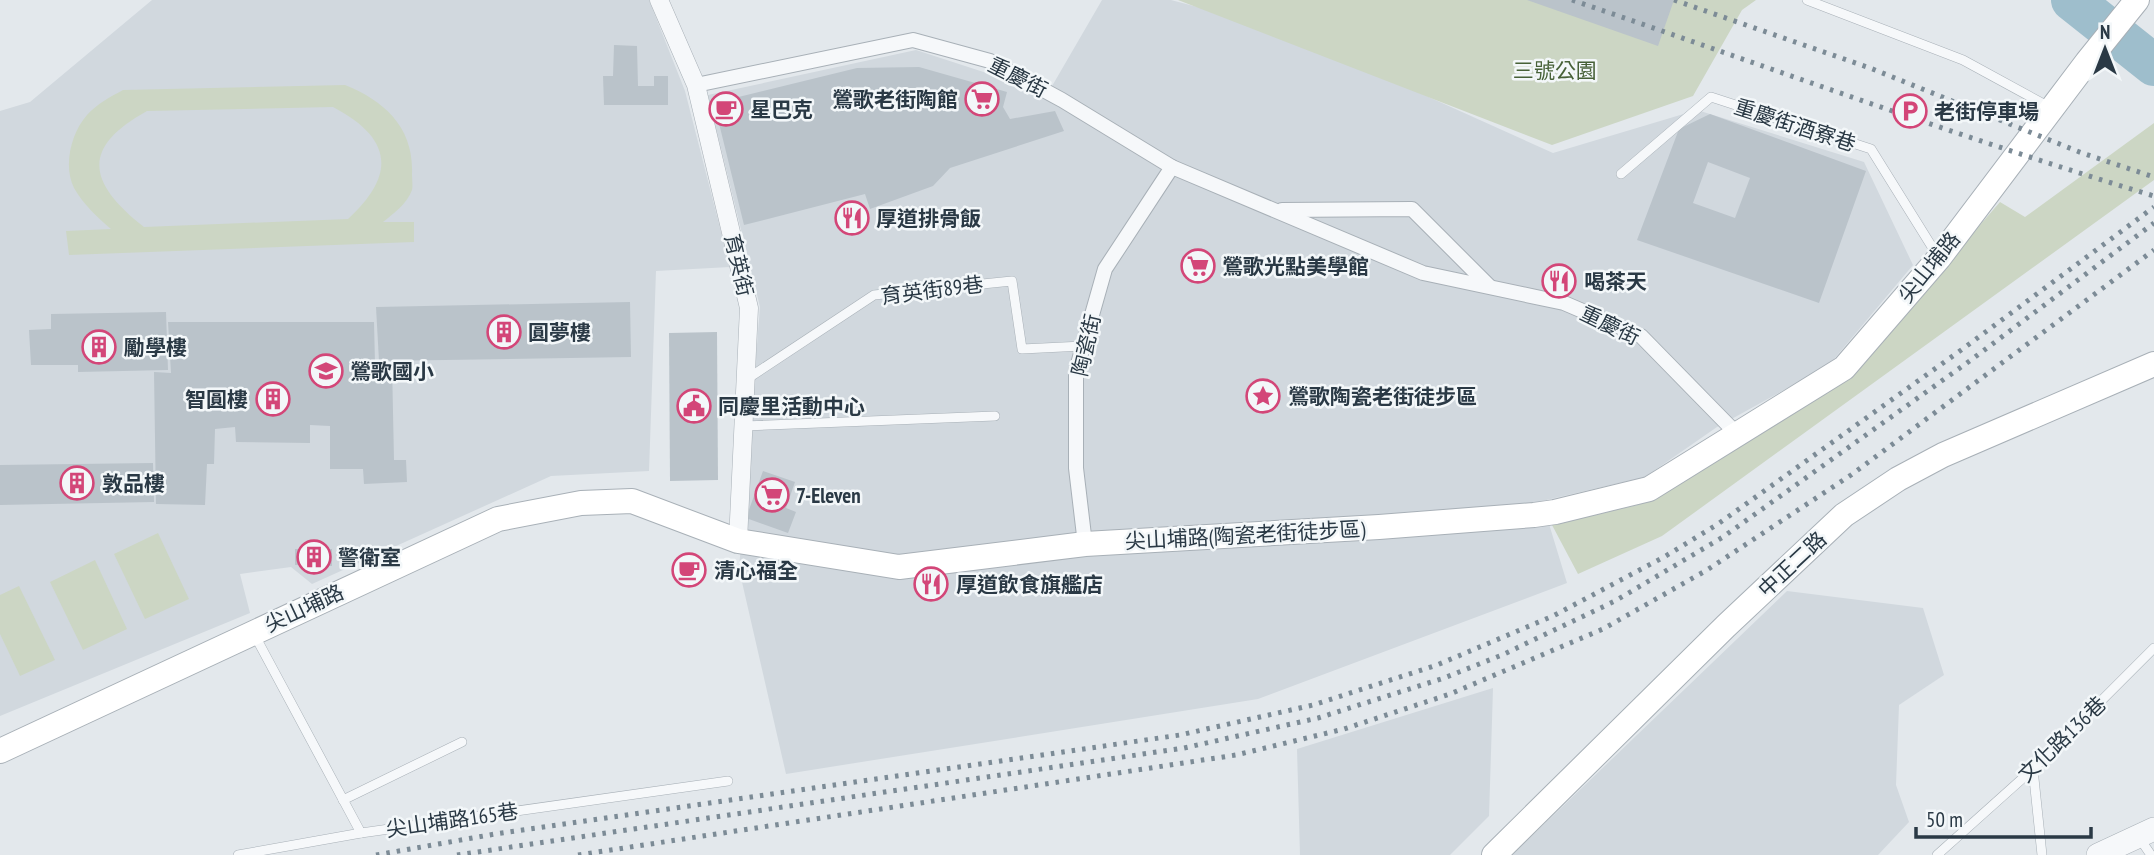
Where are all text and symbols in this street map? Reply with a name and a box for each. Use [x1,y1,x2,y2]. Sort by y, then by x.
north arrow [2070,14,2140,84]
text: N [2100,20,2110,44]
street label: 重慶街 [984,51,1052,103]
park label: 三號公園 [1513,57,1597,84]
supermarket icon: 鶯歌老街陶館 [963,80,1001,118]
place label: 鶯歌老街陶館 [832,86,958,113]
cafe icon: 星巴克 [707,90,745,128]
parking icon: 老街停車場 [1891,92,1929,130]
street label: 重慶街酒寮巷 [1731,93,1859,157]
place label: 星巴克 [750,96,813,123]
place label: 老街停車場 [1934,98,2039,125]
restaurant icon: 厚道排骨飯 [833,199,871,237]
place label: 厚道排骨飯 [876,205,981,232]
street label: 尖山埔路 [1892,226,1966,308]
street label: 育英街 [719,231,759,299]
supermarket icon: 鶯歌光點美學館 [1179,247,1217,285]
place label: 鶯歌光點美學館 [1222,253,1369,280]
restaurant icon: 喝茶天 [1540,262,1578,300]
place label: 喝茶天 [1584,268,1647,295]
street label: 育英街89巷 [879,270,985,310]
street label: 重慶街 [1576,299,1644,351]
street label: 陶瓷街 [1066,311,1106,379]
building icon: 圓夢樓 [485,313,523,351]
place label: 圓夢樓 [528,319,591,346]
building icon: 勵學樓 [80,328,118,366]
place label: 勵學樓 [124,334,187,361]
school or university icon: 鶯歌國小 [307,352,345,390]
place label: 鶯歌國小 [350,358,434,385]
place icon: 鶯歌陶瓷老街徒步區 [1244,377,1282,415]
building icon: 智圓樓 [254,380,292,418]
place label: 鶯歌陶瓷老街徒步區 [1288,383,1477,410]
place label: 智圓樓 [185,386,248,413]
public building icon: 同慶里活動中心 [675,387,713,425]
place label: 同慶里活動中心 [718,393,865,420]
building icon: 敦品樓 [58,464,96,502]
place label: 敦品樓 [102,470,165,497]
supermarket icon: 7-Eleven [753,476,791,514]
place label: 7-Eleven [796,482,861,509]
street label: 尖山埔路(陶瓷老街徒步區) [1124,515,1366,555]
street label: 中正二路 [1752,525,1832,603]
building icon: 警衛室 [295,538,333,576]
place label: 警衛室 [338,544,401,571]
cafe icon: 清心福全 [670,551,708,589]
place label: 清心福全 [714,557,798,584]
restaurant icon: 厚道飲食旗艦店 [912,565,950,603]
place label: 厚道飲食旗艦店 [956,571,1103,598]
street label: 尖山埔路 [260,578,348,638]
street label: 文化路136巷 [2012,690,2112,788]
scale bar [1916,796,2091,840]
street label: 尖山埔路165巷 [384,797,520,843]
text: 50 m [1926,806,1963,833]

